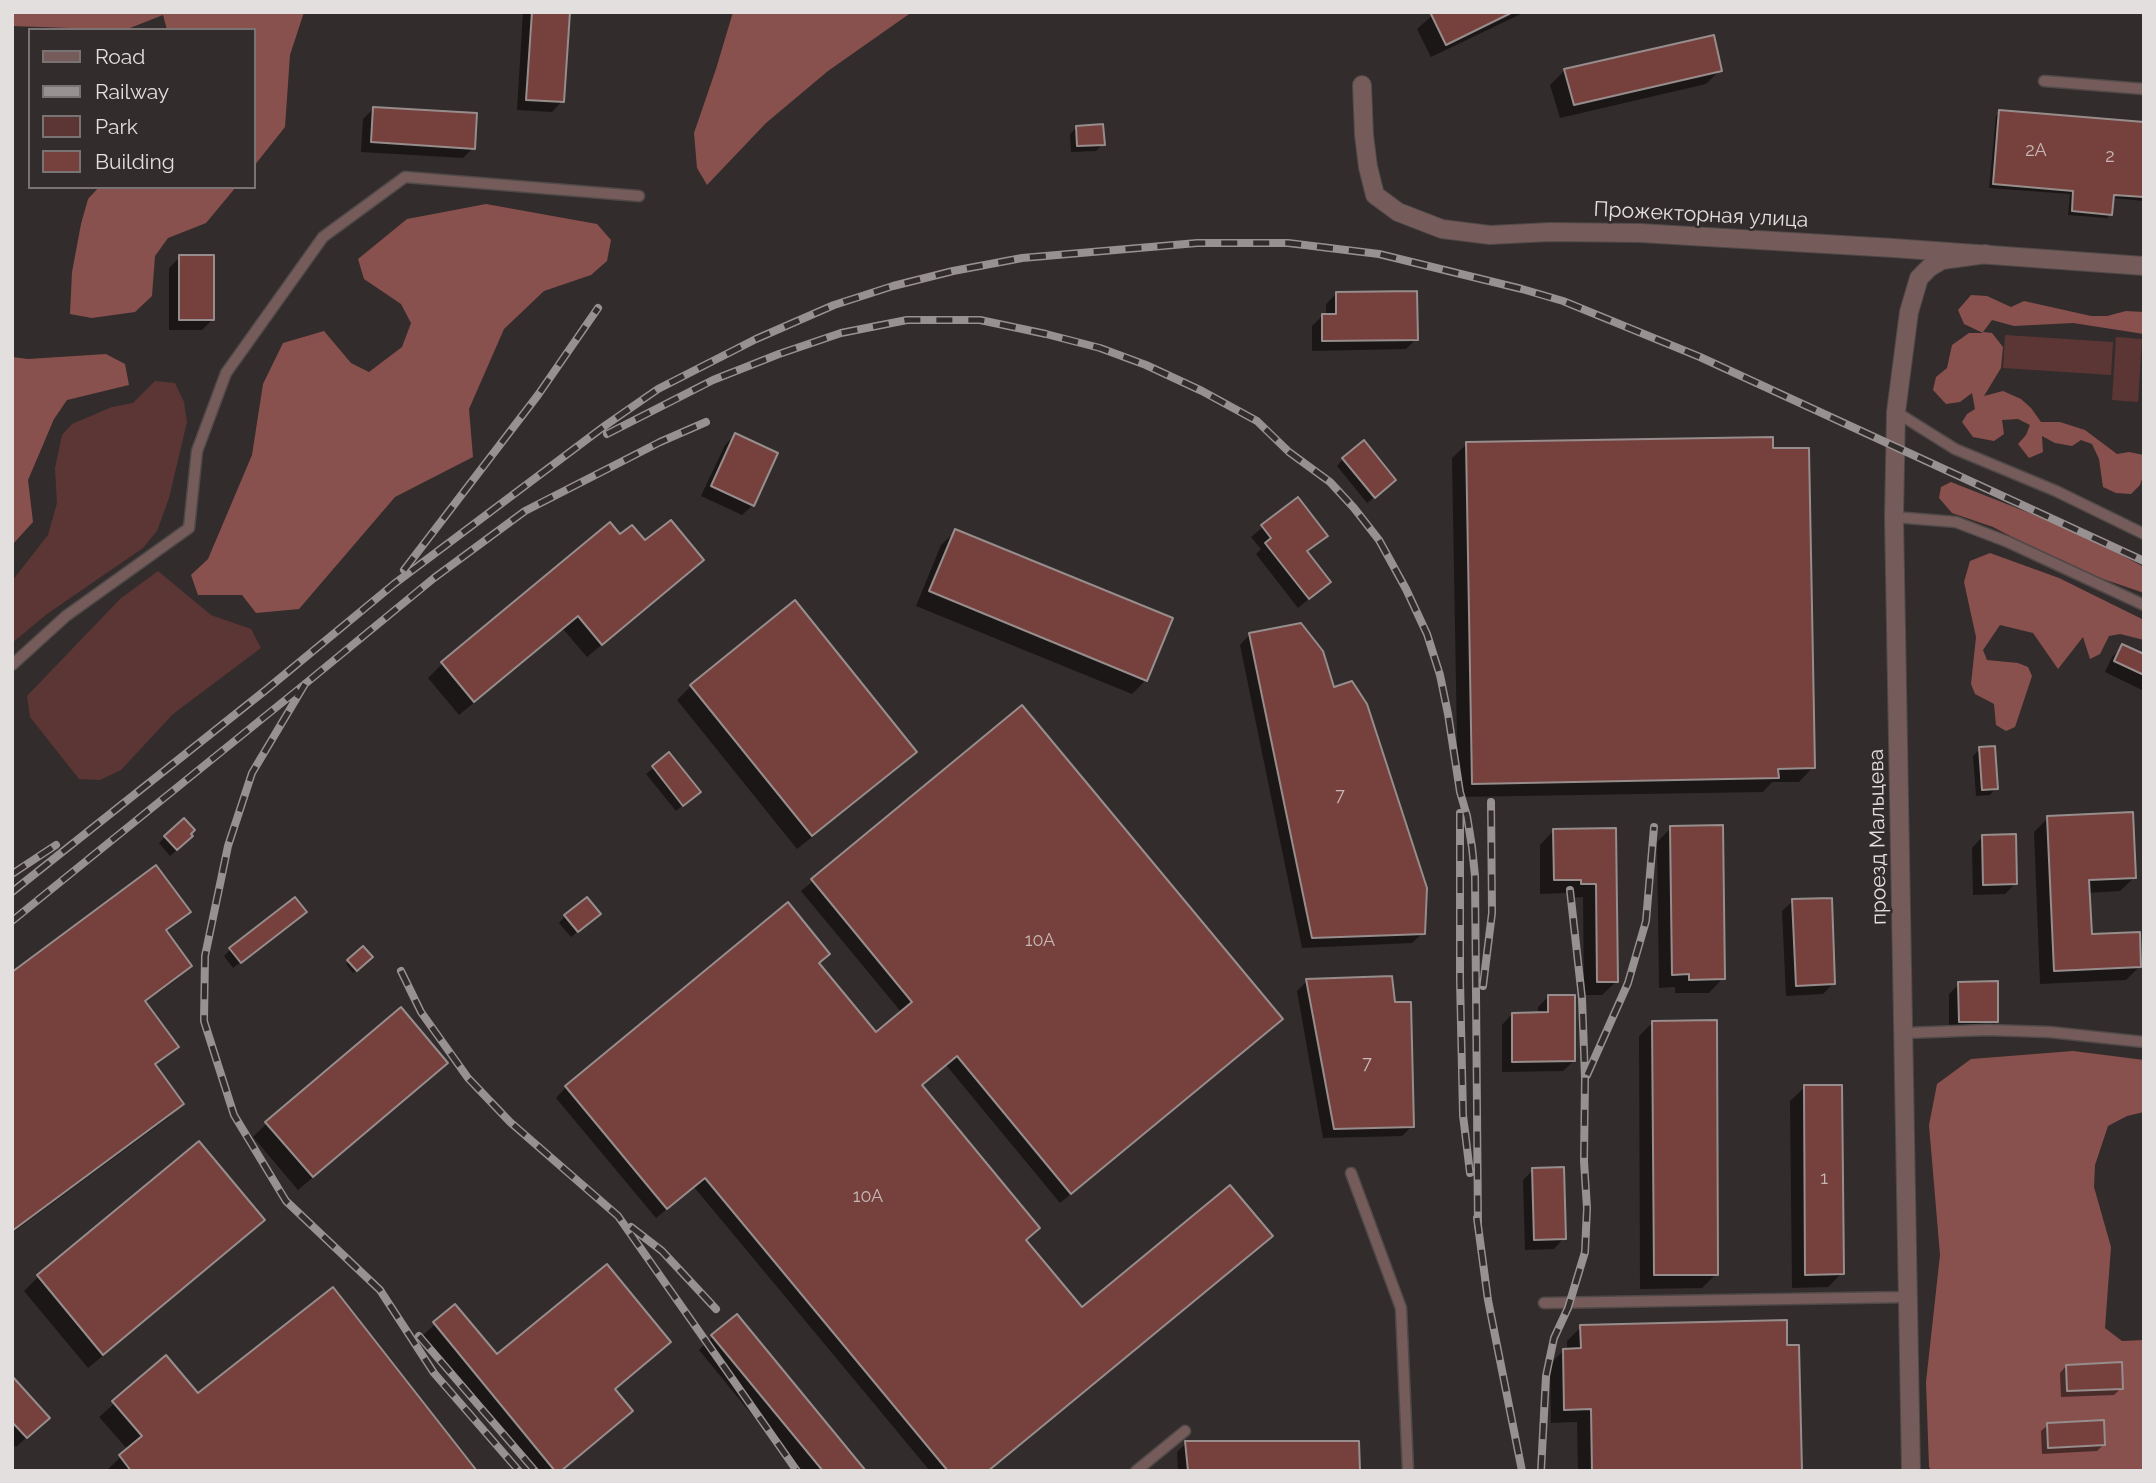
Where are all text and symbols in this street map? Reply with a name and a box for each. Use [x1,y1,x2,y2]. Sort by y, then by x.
legend [28,28,256,189]
text: Road [95,44,145,69]
text: Railway [95,79,169,104]
text: Park [95,114,138,139]
house number: 2А [2025,140,2047,162]
house number: 2 [2105,146,2115,168]
text: Building [95,149,175,174]
street label: Прожекторная улица [1593,197,1809,233]
street label: проезд Мальцева [1864,749,1892,925]
house number: 7 [1335,785,1345,807]
house number: 10А [1025,930,1055,952]
house number: 7 [1362,1053,1372,1075]
house number: 1 [1820,1168,1828,1190]
house number: 10А [853,1186,883,1208]

